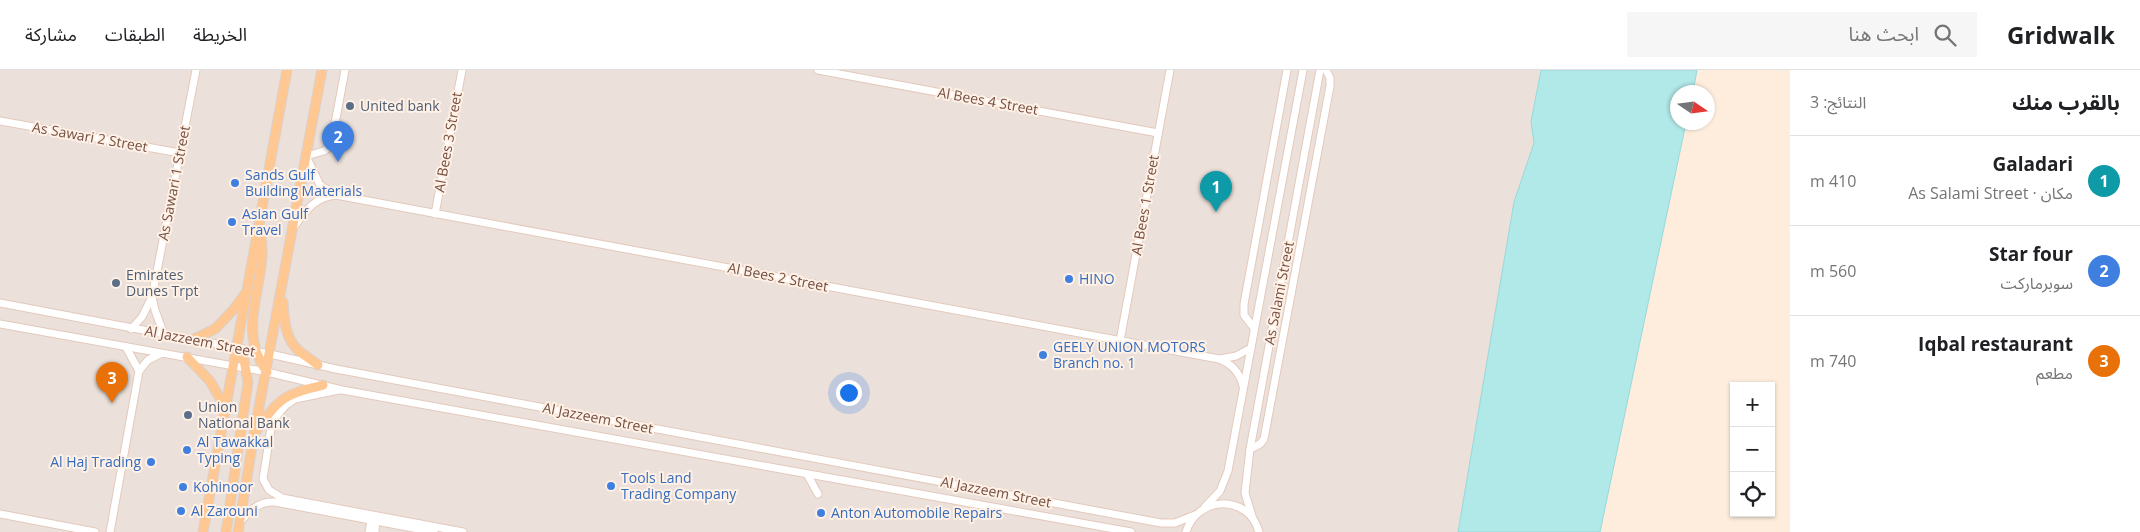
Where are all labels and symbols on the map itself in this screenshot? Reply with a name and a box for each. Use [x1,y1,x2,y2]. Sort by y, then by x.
street label: Al Bees 4 Street [936,82,1040,119]
north arrow [1670,85,1715,130]
street label: Al Bees 3 Street [429,90,466,194]
place label: United bank [360,96,440,115]
marker: United bank [344,100,356,112]
street label: As Sawari 2 Street [31,117,149,156]
pin: 2 [322,121,354,162]
street label: As Sawari 1 Street [153,124,194,242]
street label: Al Bees 1 Street [1126,153,1163,257]
place label: Sands Gulf Building Materials [245,165,362,200]
pin: 1 [1200,171,1232,212]
marker: Sands Gulf Building Materials [229,177,241,189]
place label: Asian Gulf Travel [242,204,309,239]
marker: Asian Gulf Travel [226,216,238,228]
street label: As Salami Street [1259,239,1298,346]
street label: Al Bees 2 Street [726,257,830,296]
place label: Emirates Dunes Trpt [126,265,199,300]
place label: HINO [1079,269,1115,288]
marker: HINO [1063,273,1075,285]
marker: Emirates Dunes Trpt [110,277,122,289]
street label: Al Jazzeem Street [143,320,257,361]
place label: GEELY UNION MOTORS Branch no. 1 [1053,337,1206,372]
marker: GEELY UNION MOTORS Branch no. 1 [1037,349,1049,361]
pin: 3 [96,362,128,403]
your location [836,380,862,406]
place label: Union National Bank [198,397,290,432]
street label: Al Jazzeem Street [541,397,655,438]
marker: Union National Bank [182,409,194,421]
place label: Al Tawakkal Typing [197,432,273,467]
marker: Al Tawakkal Typing [181,444,193,456]
place label: Al Haj Trading [50,452,141,471]
marker: Al Haj Trading [145,456,157,468]
place label: Tools Land Trading Company [621,468,737,503]
street label: Al Jazzeem Street [939,471,1053,512]
place label: Kohinoor [193,477,254,496]
marker: Tools Land Trading Company [605,480,617,492]
marker: Kohinoor [177,481,189,493]
place label: Al Zarouni [191,501,258,520]
place label: Anton Automobile Repairs [831,503,1003,522]
marker: Al Zarouni [175,505,187,517]
marker: Anton Automobile Repairs [815,507,827,519]

